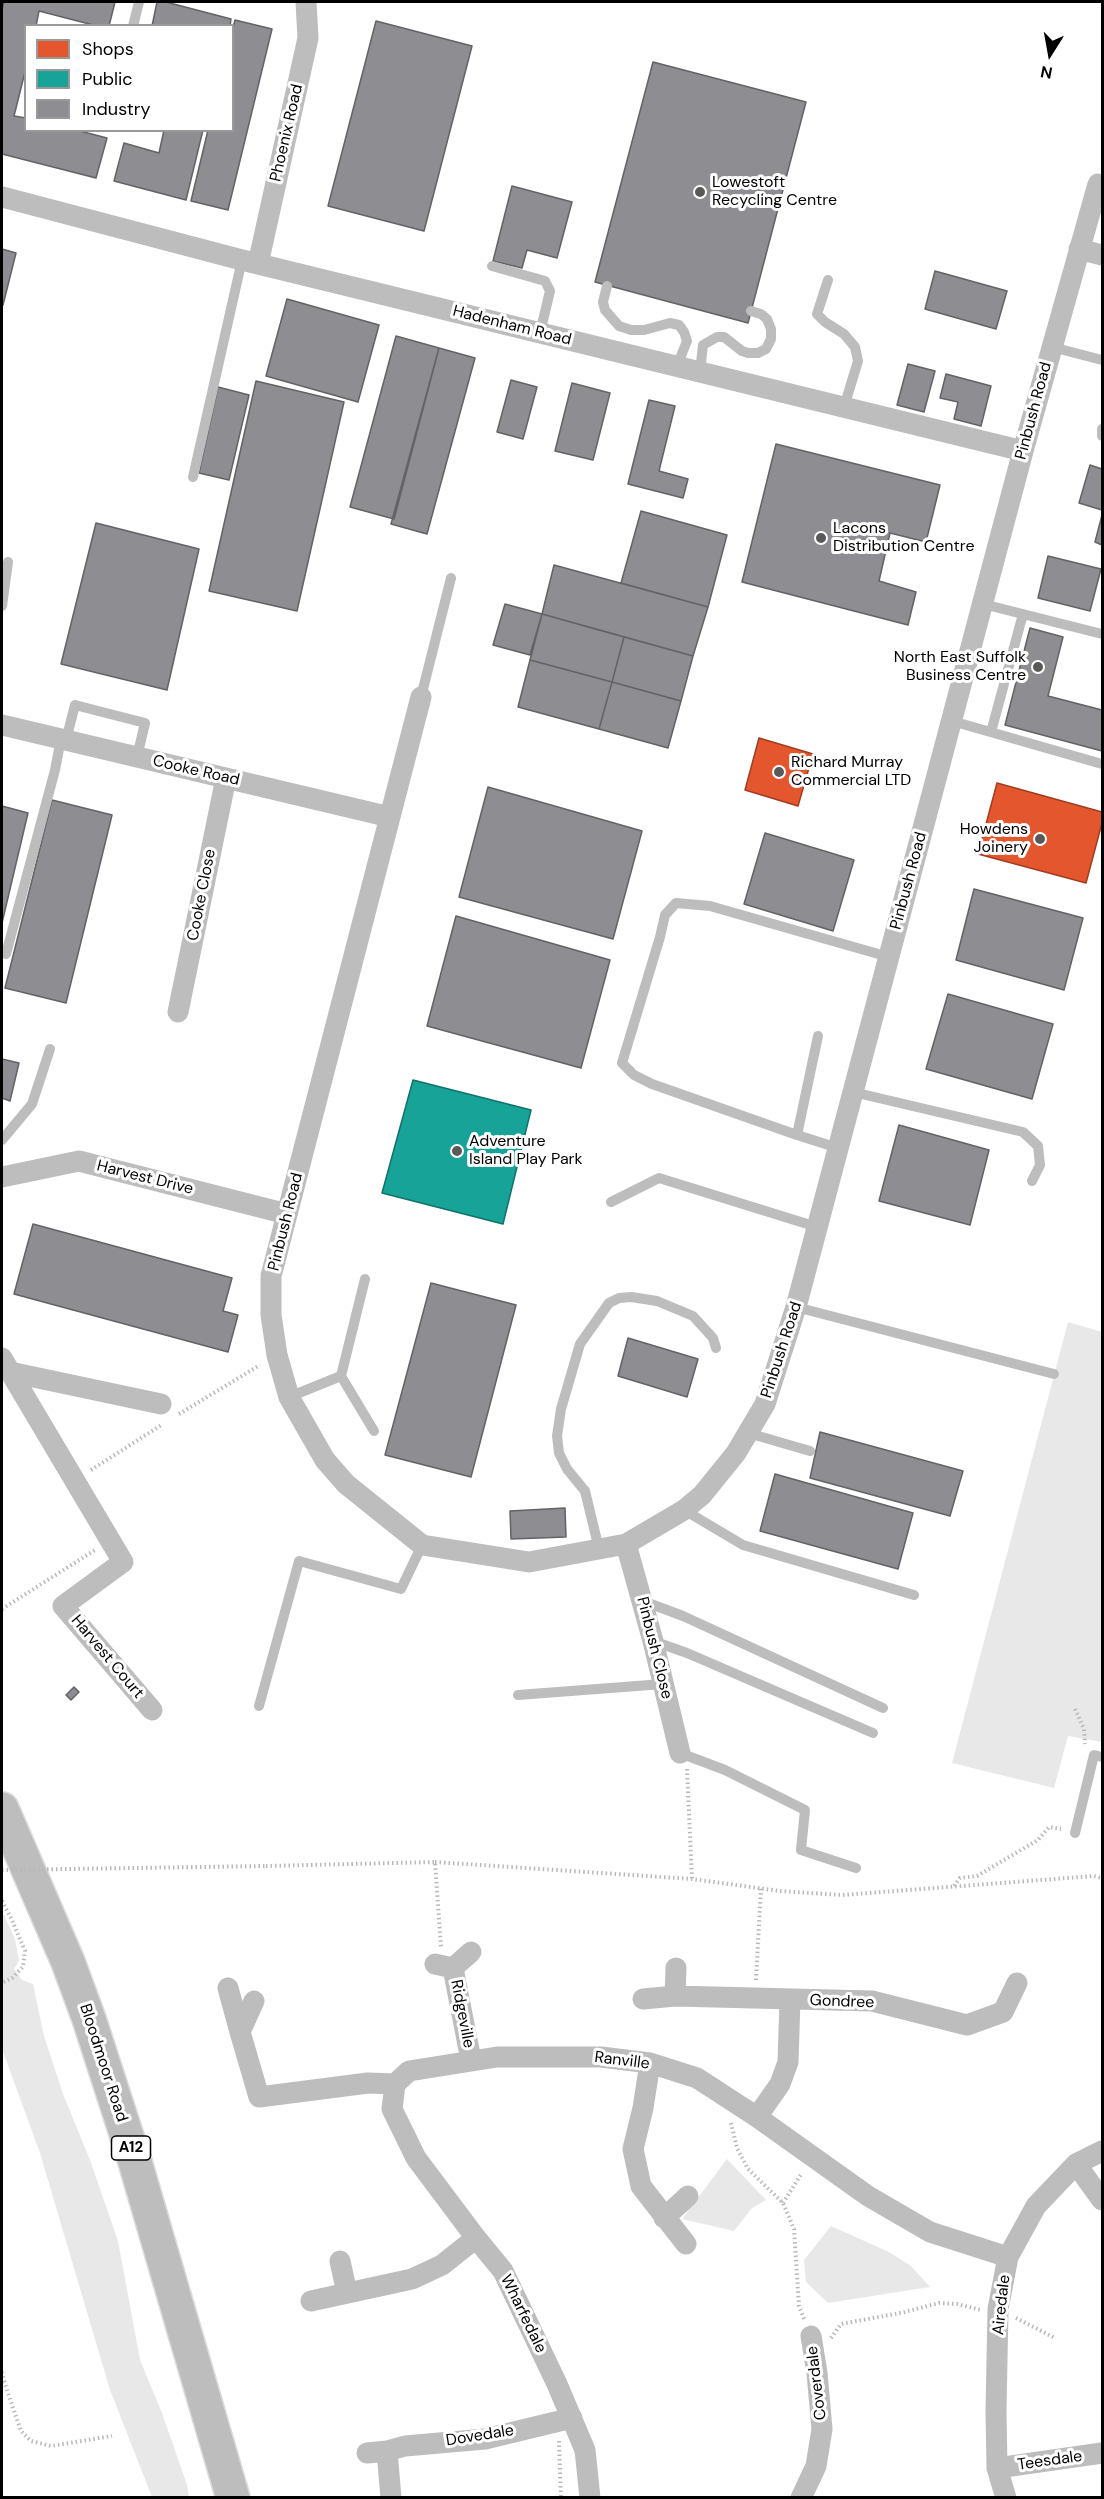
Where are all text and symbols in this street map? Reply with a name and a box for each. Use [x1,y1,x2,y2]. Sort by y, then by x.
legend [24,24,234,132]
north arrow [1020,24,1080,84]
text: Shops [82,37,134,61]
text: N [1039,61,1054,84]
text: Public [82,67,133,91]
street label: Phoenix Road [266,82,308,184]
text: Industry [82,97,151,121]
place label: Lowestoft Recycling Centre [712,173,837,211]
marker: Lowestoft Recycling Centre [693,185,707,199]
street label: Hadenham Road [451,302,573,350]
street label: Pinbush Road [1012,360,1056,462]
place label: Lacons Distribution Centre [833,519,975,557]
marker: Lacons Distribution Centre [814,531,828,545]
place label: North East Suffolk Business Centre [894,648,1026,686]
marker: North East Suffolk Business Centre [1031,660,1045,674]
street label: Cooke Road [151,752,241,790]
place label: Richard Murray Commercial LTD [791,753,911,791]
marker: Richard Murray Commercial LTD [772,765,786,779]
place label: Howdens Joinery [960,820,1028,858]
street label: Pinbush Road [887,830,931,932]
marker: Howdens Joinery [1033,832,1047,846]
street label: Cooke Close [184,848,220,942]
place label: Adventure Island Play Park [469,1132,583,1170]
marker: Adventure Island Play Park [450,1144,464,1158]
street label: Harvest Drive [95,1157,195,1199]
street label: Pinbush Road [265,1171,307,1273]
street label: Pinbush Road [757,1299,807,1401]
street label: Pinbush Close [632,1595,676,1701]
street label: Harvest Court [66,1611,148,1703]
street label: Ridgeville [446,1978,478,2050]
street label: Gondree [809,1991,875,2013]
street label: Bloodmoor Road [75,2002,131,2124]
street label: Ranville [593,2048,651,2074]
road number: A12 [112,2136,150,2160]
street label: Wharfedale [496,2272,550,2356]
street label: Airedale [989,2274,1015,2336]
street label: Coverdale [803,2345,831,2421]
street label: Dovedale [445,2421,515,2451]
street label: Teesdale [1016,2447,1084,2475]

